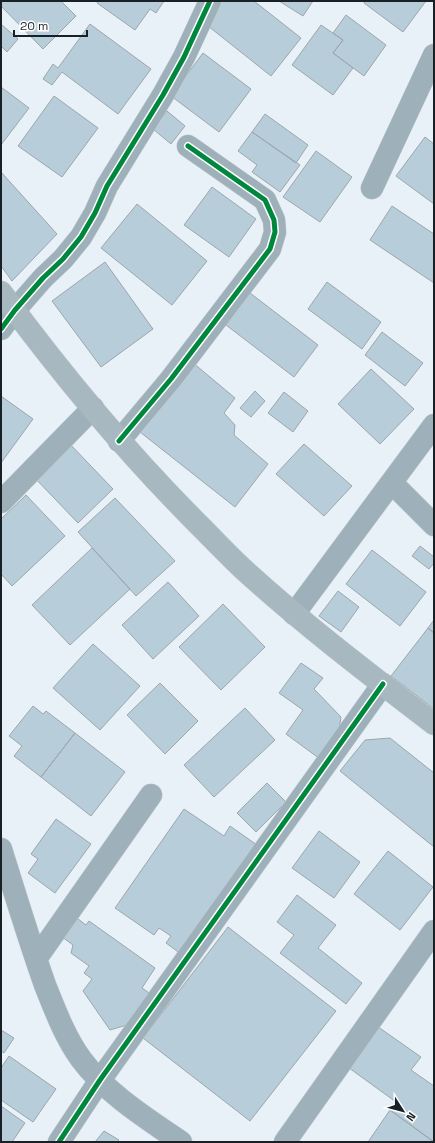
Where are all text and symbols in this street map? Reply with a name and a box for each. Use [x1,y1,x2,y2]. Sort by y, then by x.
scale bar [14,12,87,38]
text: 20 m [20,18,48,34]
north arrow [383,1091,423,1131]
text: N [403,1110,419,1124]

